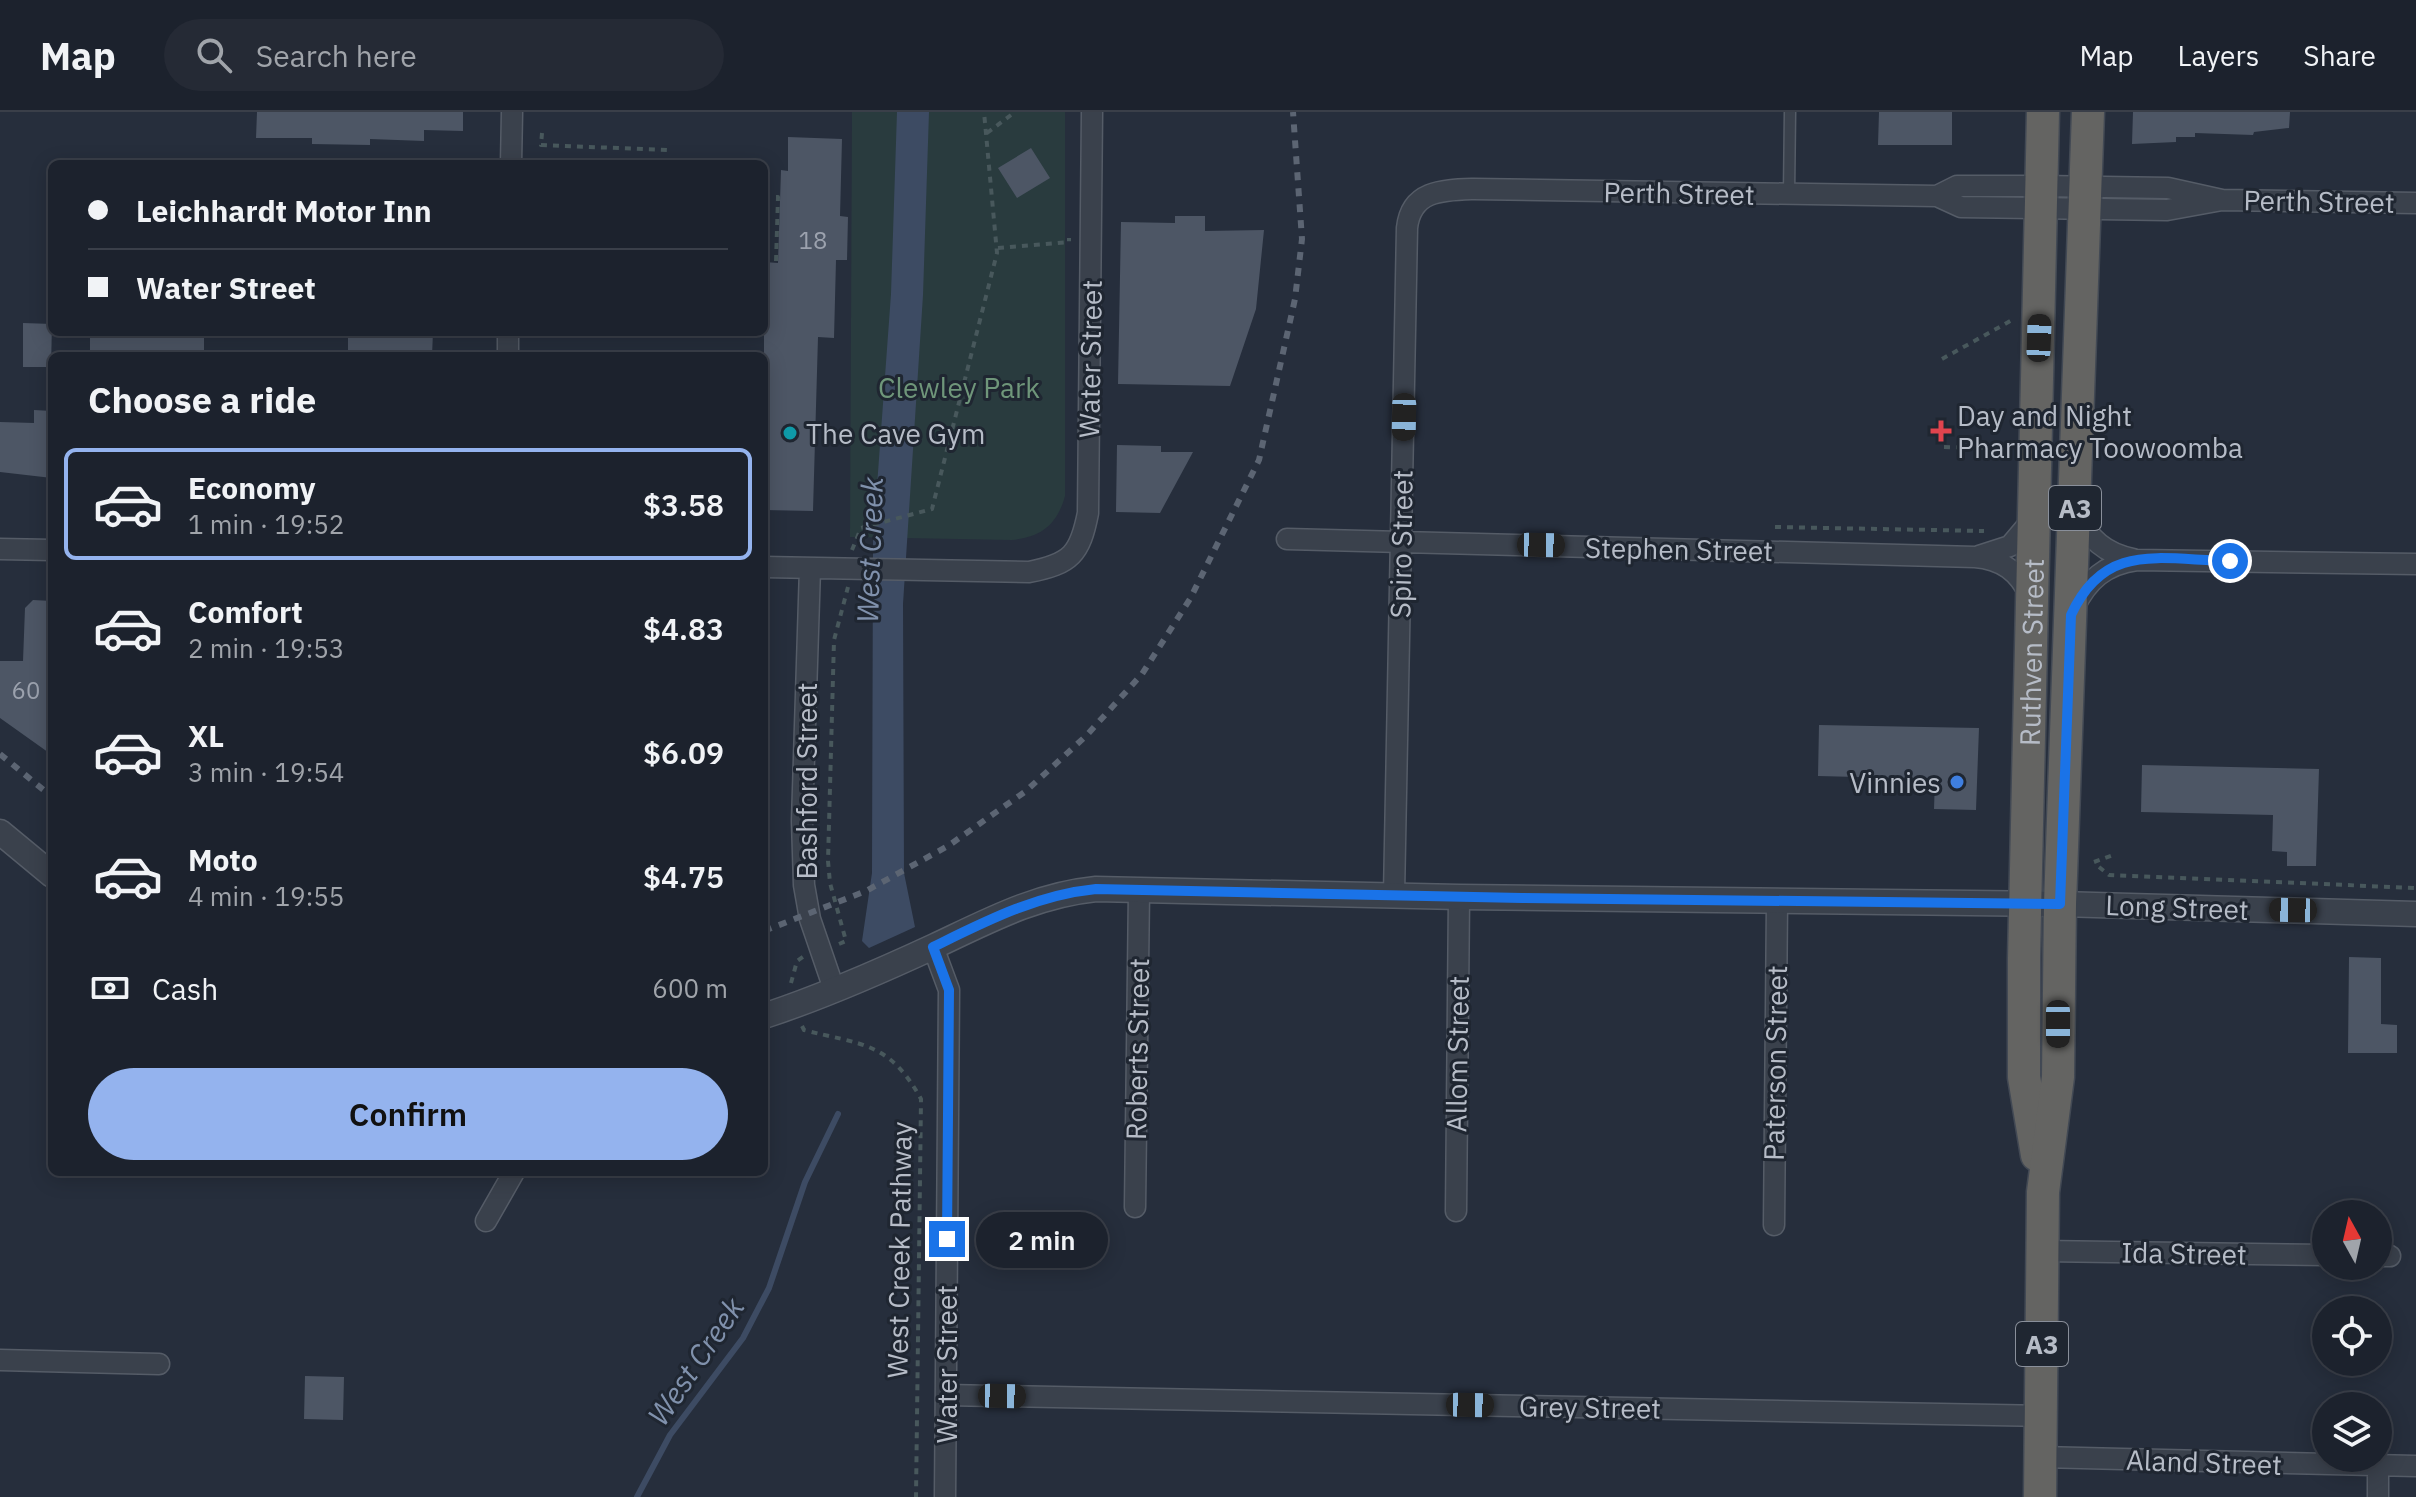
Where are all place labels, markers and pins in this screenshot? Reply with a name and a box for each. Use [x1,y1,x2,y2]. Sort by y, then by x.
place label: Day and Night Pharmacy Toowoomba [1957,397,2243,466]
place label: The Cave Gym [806,415,985,452]
marker: Day and Night Pharmacy Toowoomba [1932,422,1950,440]
marker: The Cave Gym [781,424,799,442]
place label: Vinnies [1849,764,1941,801]
marker: Vinnies [1948,773,1966,791]

